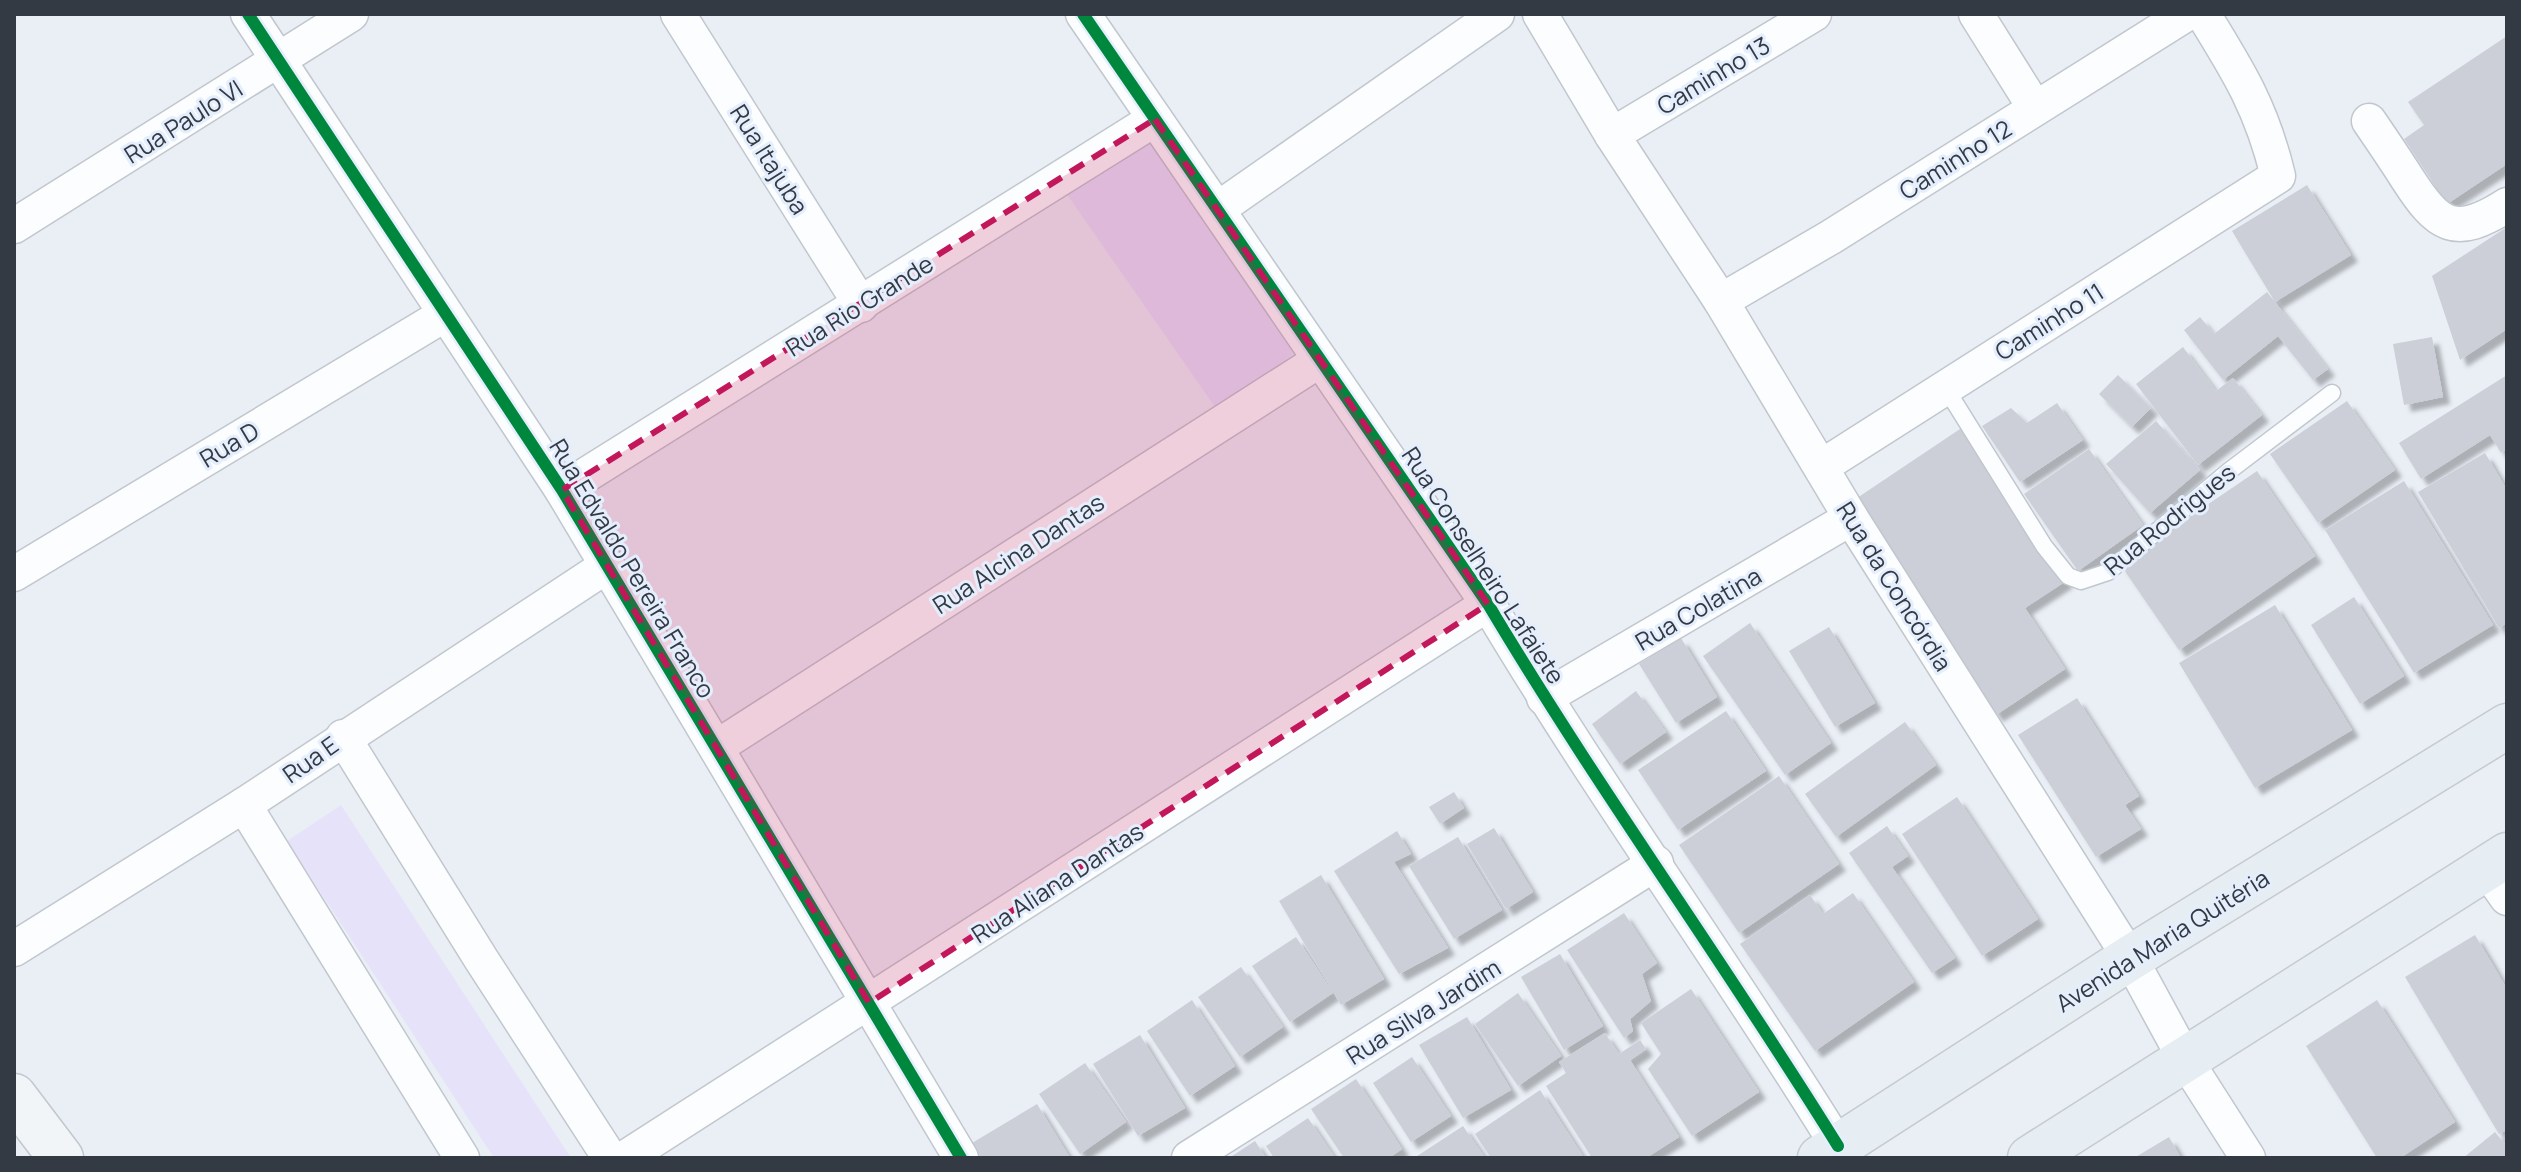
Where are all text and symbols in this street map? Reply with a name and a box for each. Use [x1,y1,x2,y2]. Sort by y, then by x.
street label: Caminho 13 [1650,28,1776,122]
street label: Rua Paulo VI [118,72,248,170]
street label: Rua Itajuba [723,98,817,220]
street label: Caminho 12 [1892,111,2018,207]
street label: Rua Rio Grande [779,246,939,364]
street label: Caminho 11 [1988,274,2110,368]
street label: Rua D [193,413,265,475]
street label: Rua Edvaldo Pereira Franco [542,432,724,704]
street label: Rua Conselheiro Lafaiete [1395,440,1573,690]
street label: Rua Rodrigues [2096,456,2242,582]
street label: Rua Alcina Dantas [926,485,1110,621]
street label: Rua da Concórdia [1830,495,1960,677]
street label: Rua Colatina [1629,559,1767,657]
street label: Rua E [275,728,345,790]
street label: Rua Aliana Dantas [965,814,1149,950]
street label: Avenida Maria Quitéria [2049,861,2275,1019]
street label: Rua Silva Jardim [1340,950,1506,1072]

